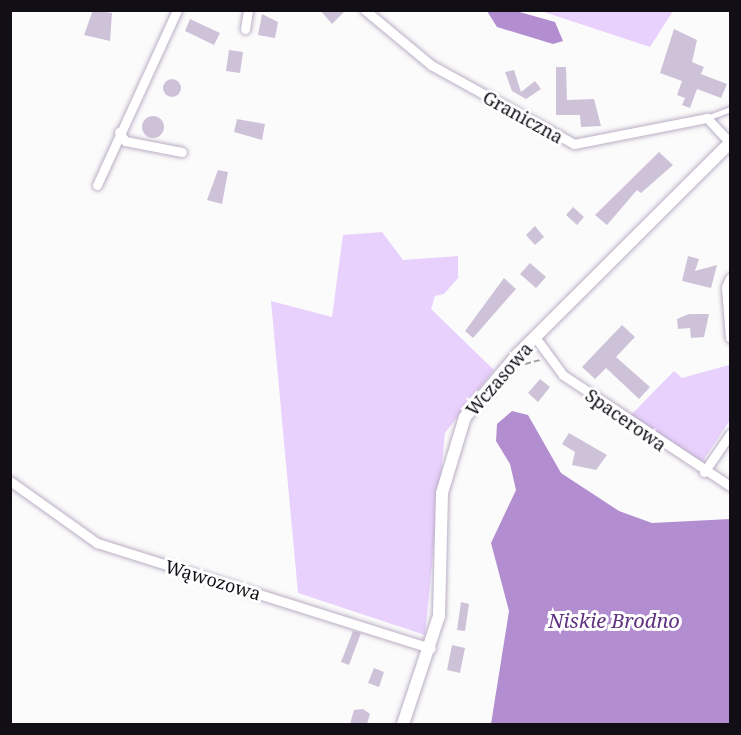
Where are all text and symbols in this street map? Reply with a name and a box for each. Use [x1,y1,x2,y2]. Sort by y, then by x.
street label: Graniczna [479,86,567,148]
street label: Wczasowa [461,338,537,420]
street label: Spacerowa [581,384,671,456]
street label: Wąwozowa [163,555,263,605]
water label: Niskie Brodno [548,608,680,632]

